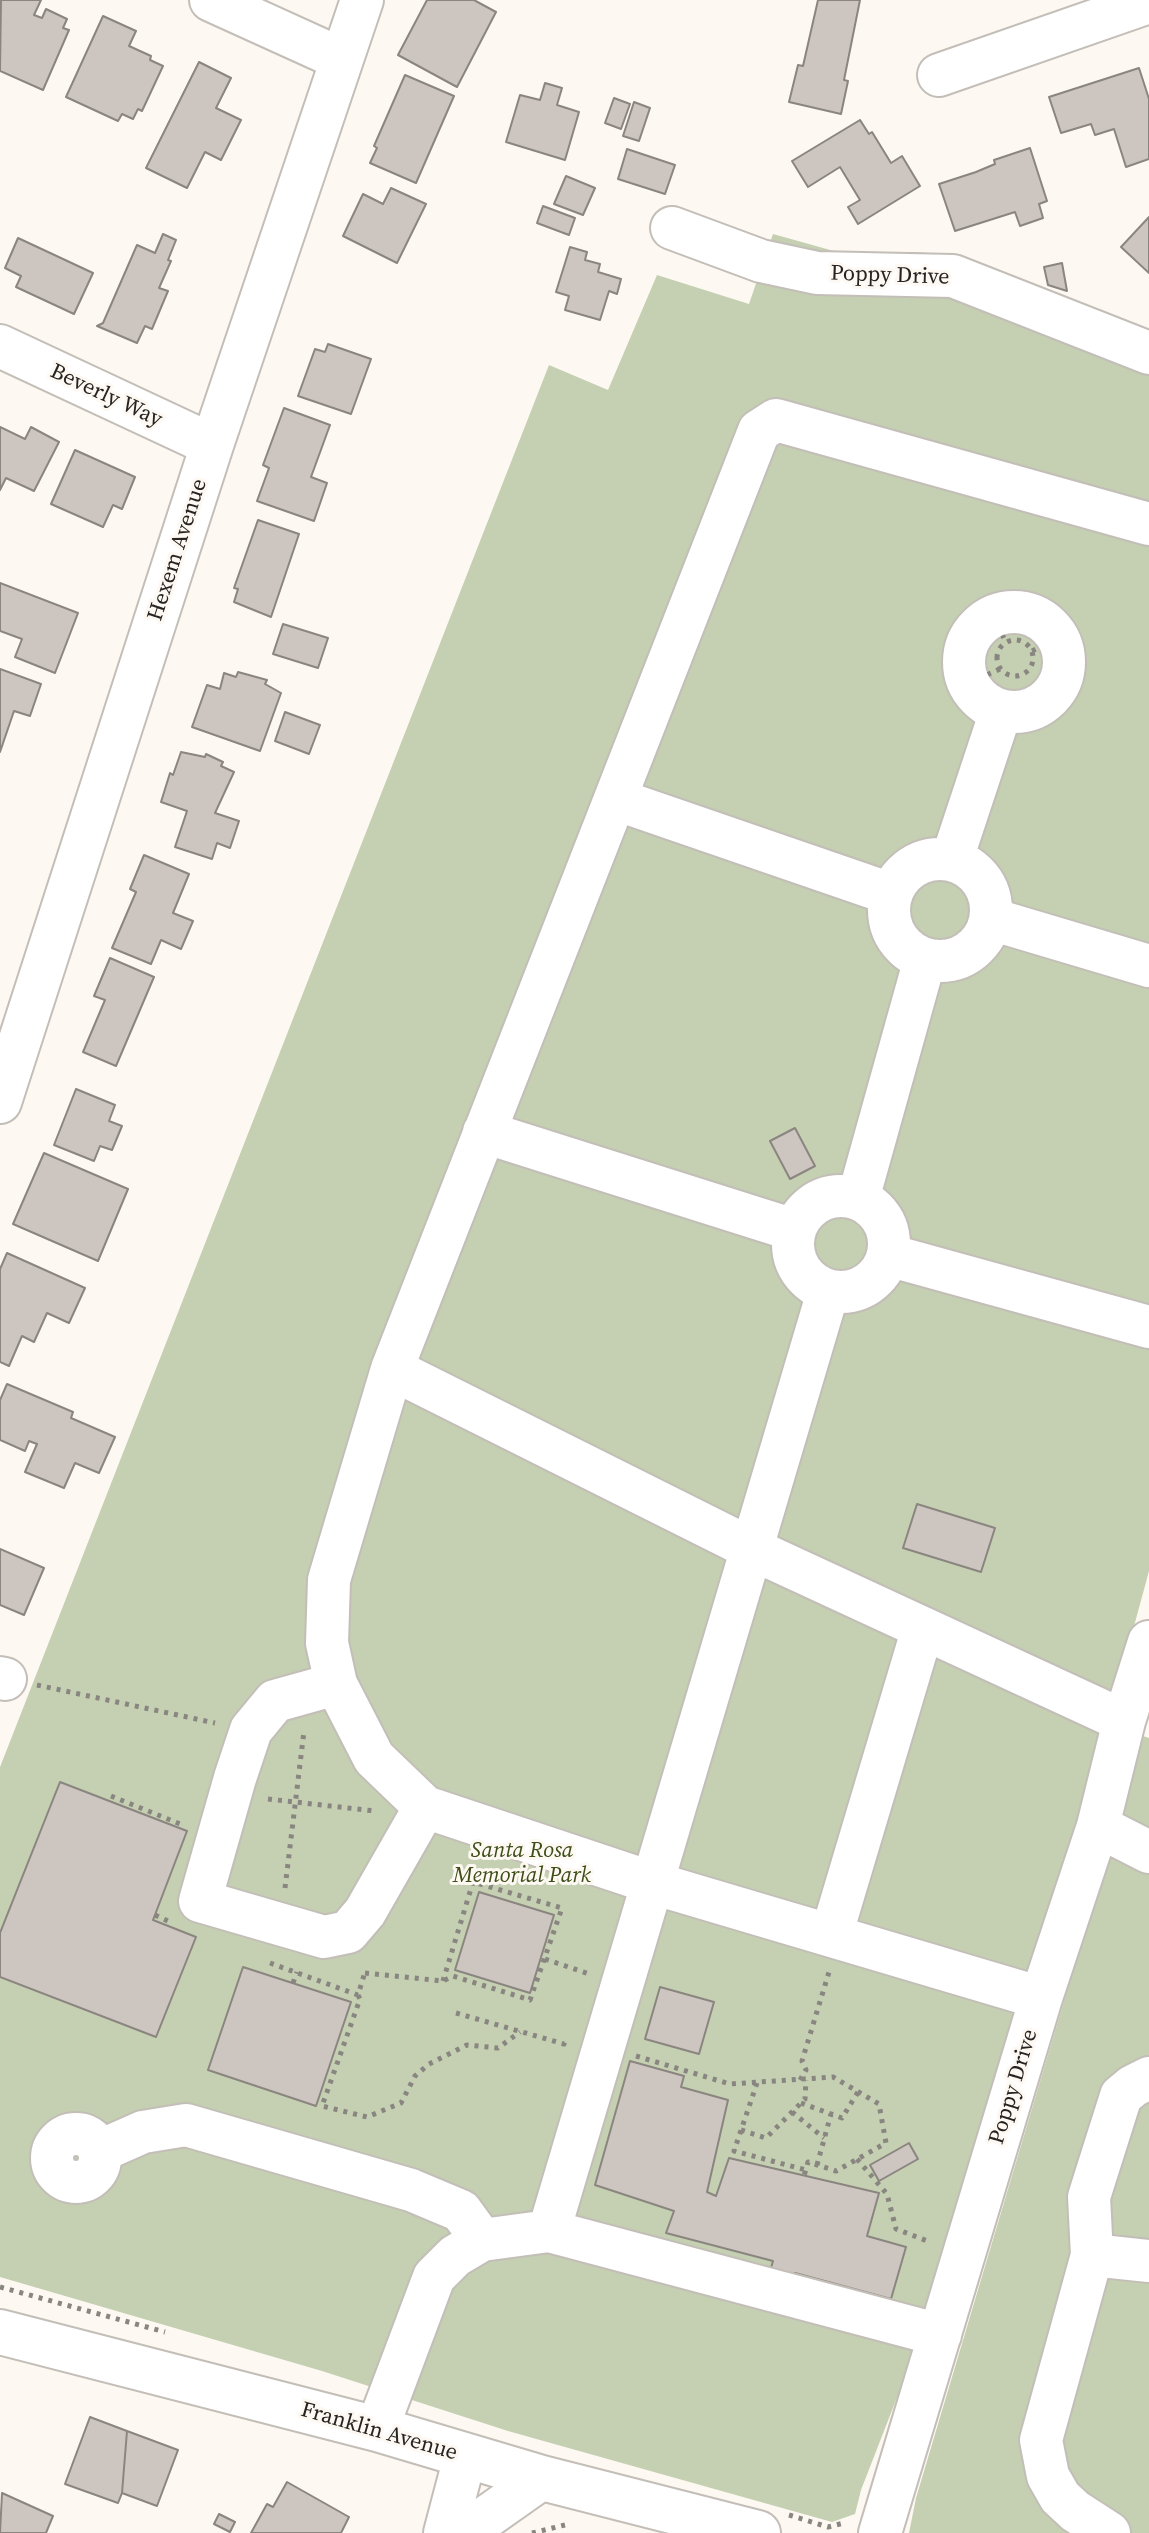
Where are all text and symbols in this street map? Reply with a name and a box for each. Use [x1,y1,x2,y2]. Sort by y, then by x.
street label: Poppy Drive [830,261,950,291]
street label: Beverly Way [46,359,166,433]
street label: Hexem Avenue [143,476,213,624]
park label: Santa Rosa Memorial Park [453,1838,591,1890]
street label: Poppy Drive [984,2026,1044,2148]
street label: Franklin Avenue [298,2397,460,2467]

